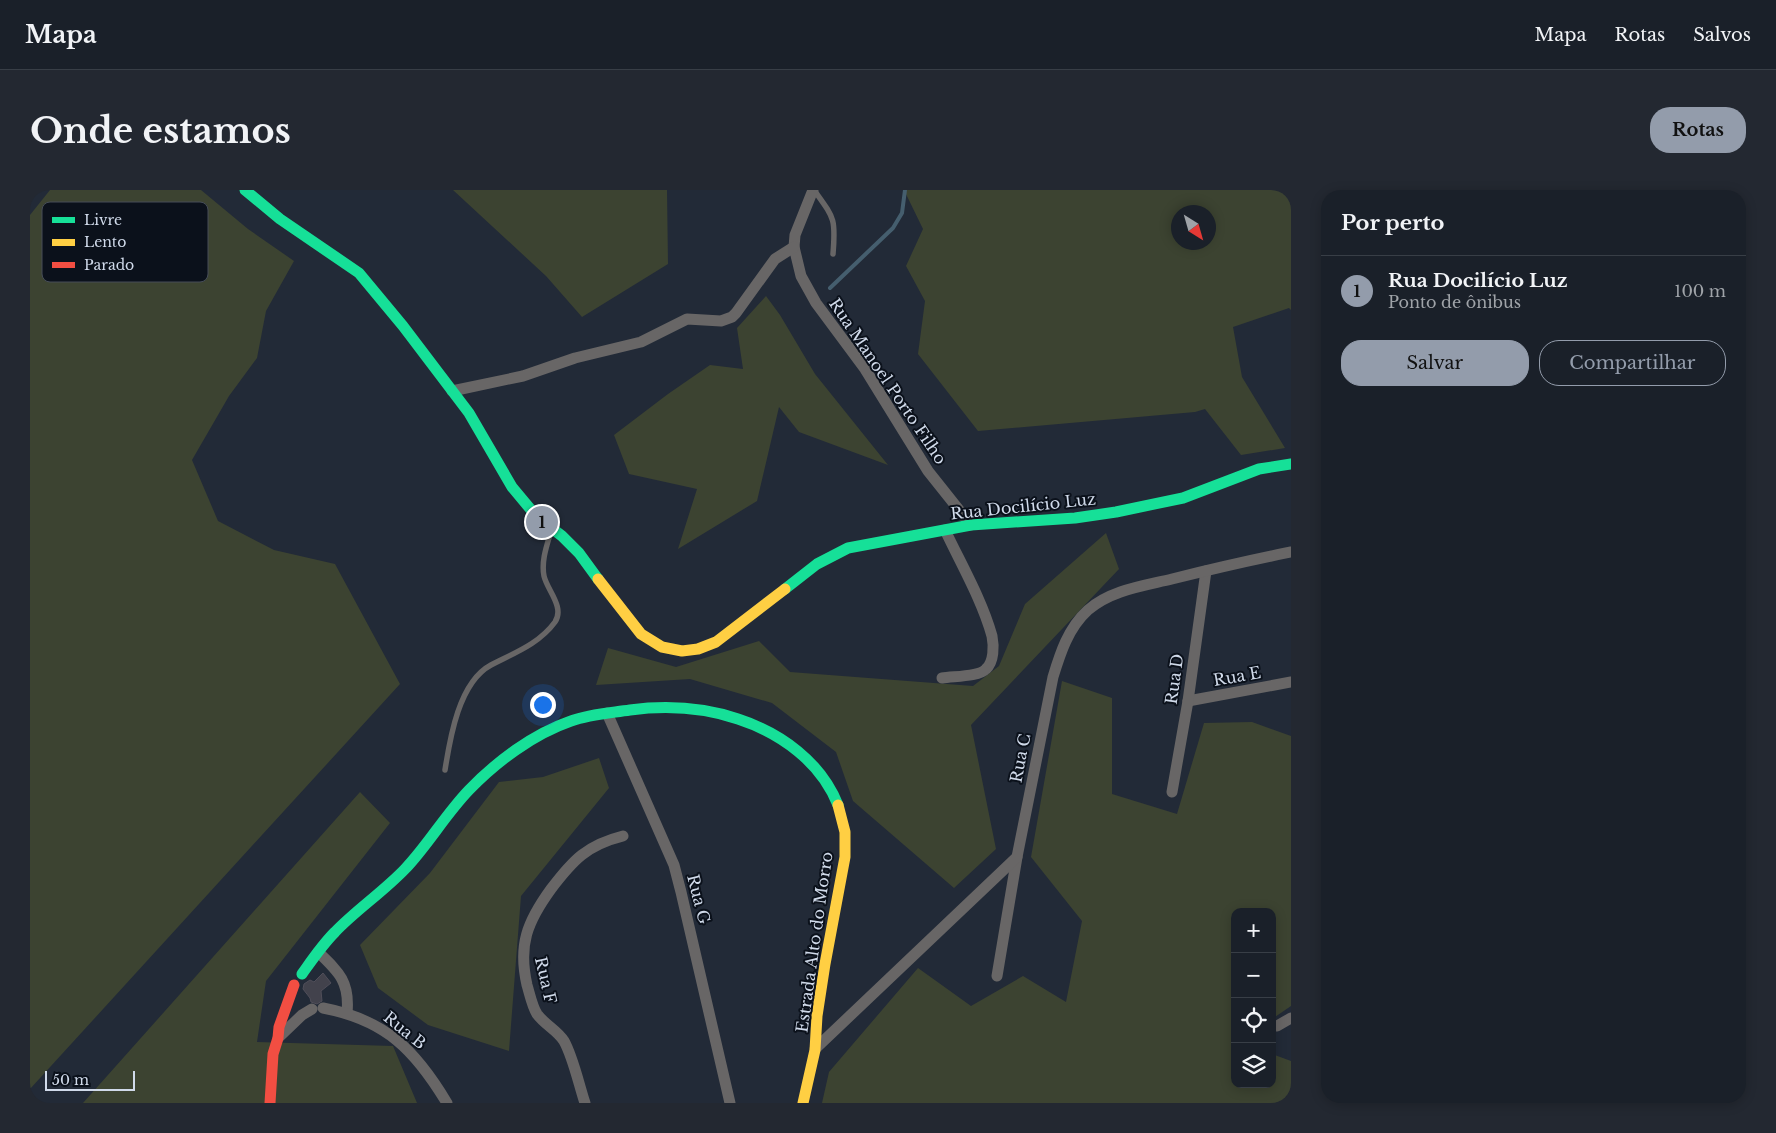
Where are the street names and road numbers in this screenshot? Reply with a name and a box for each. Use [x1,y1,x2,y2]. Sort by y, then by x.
street label: Rua Manoel Porto Filho [825,294,951,468]
street label: Rua Docilício Luz [949,488,1097,524]
street label: Rua D [1161,652,1187,706]
street label: Rua E [1212,662,1262,690]
street label: Rua C [1005,732,1035,784]
street label: Estrada Alto do Morro [791,850,837,1034]
street label: Rua G [683,872,715,926]
street label: Rua F [531,955,561,1006]
street label: Rua B [380,1007,430,1053]

